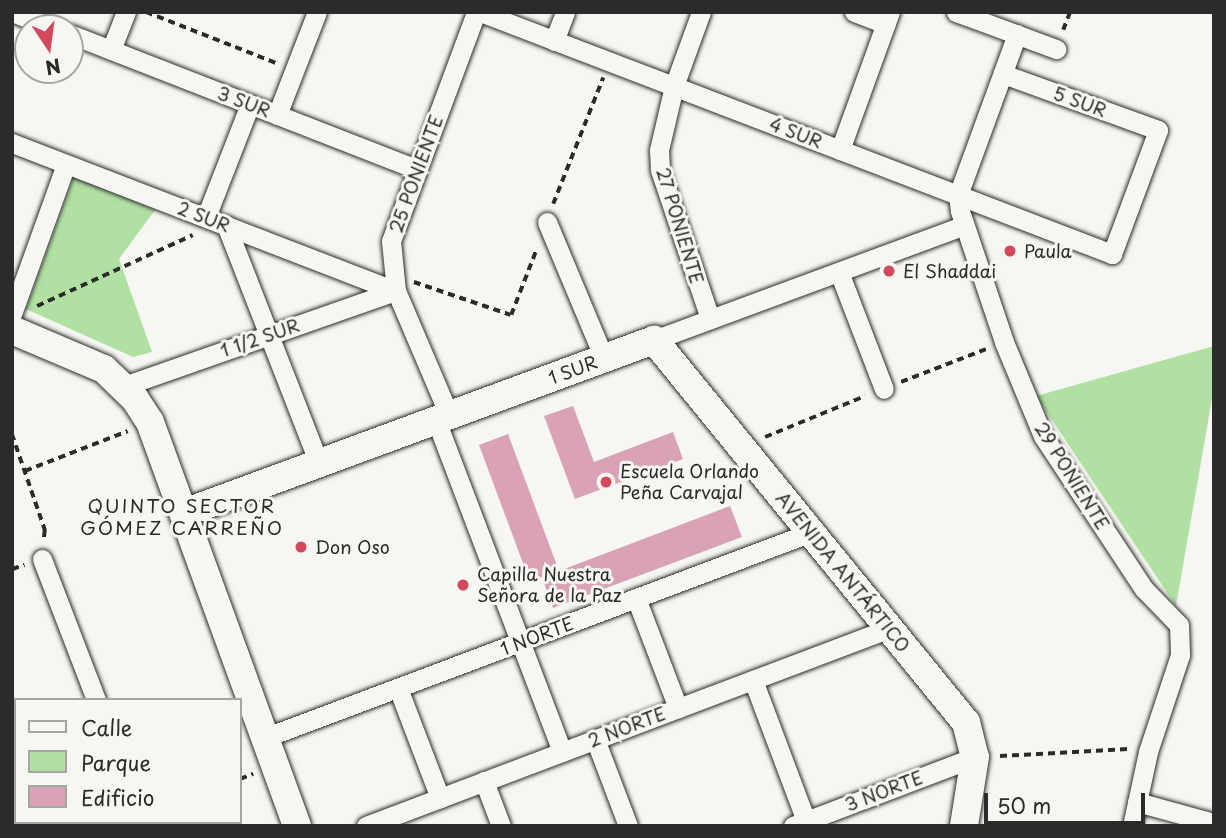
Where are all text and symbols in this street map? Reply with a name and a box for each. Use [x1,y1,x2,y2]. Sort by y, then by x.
north arrow [14,14,84,84]
text: N [43,52,64,83]
street label: 3 SUR [214,82,274,122]
street label: 5 SUR [1050,82,1110,122]
street label: 25 PONIENTE [385,112,447,236]
street label: 4 SUR [766,113,826,153]
street label: 27 PONIENTE [652,164,708,288]
street label: 2 SUR [174,197,234,237]
place label: Paula [1024,240,1072,262]
marker: Paula [1002,243,1018,259]
place label: El Shaddai [903,260,995,282]
marker: El Shaddai [881,263,897,279]
street label: 1 1/2 SUR [216,314,304,362]
street label: 1 SUR [545,351,601,389]
street label: 29 PONIENTE [1030,418,1114,534]
place label: Escuela Orlando Peña Carvajal [620,461,760,504]
marker: Escuela Orlando Peña Carvajal [598,474,614,490]
street label: AVENIDA ANTÁRTICO [772,488,914,656]
district label: QUINTO SECTOR GÓMEZ CARREÑO [83,495,281,539]
place label: Don Oso [315,536,389,558]
marker: Don Oso [293,539,309,555]
place label: Capilla Nuestra Señora de la Paz [477,564,622,606]
marker: Capilla Nuestra Señora de la Paz [455,577,471,593]
street label: 1 NORTE [497,612,577,660]
legend [14,698,242,824]
street label: 2 NORTE [585,702,669,752]
text: Calle [81,711,132,743]
text: Parque [81,746,151,778]
street label: 3 NORTE [842,766,926,816]
scale bar [988,778,1149,822]
text: Edificio [81,781,154,813]
text: 50 m [997,789,1051,821]

